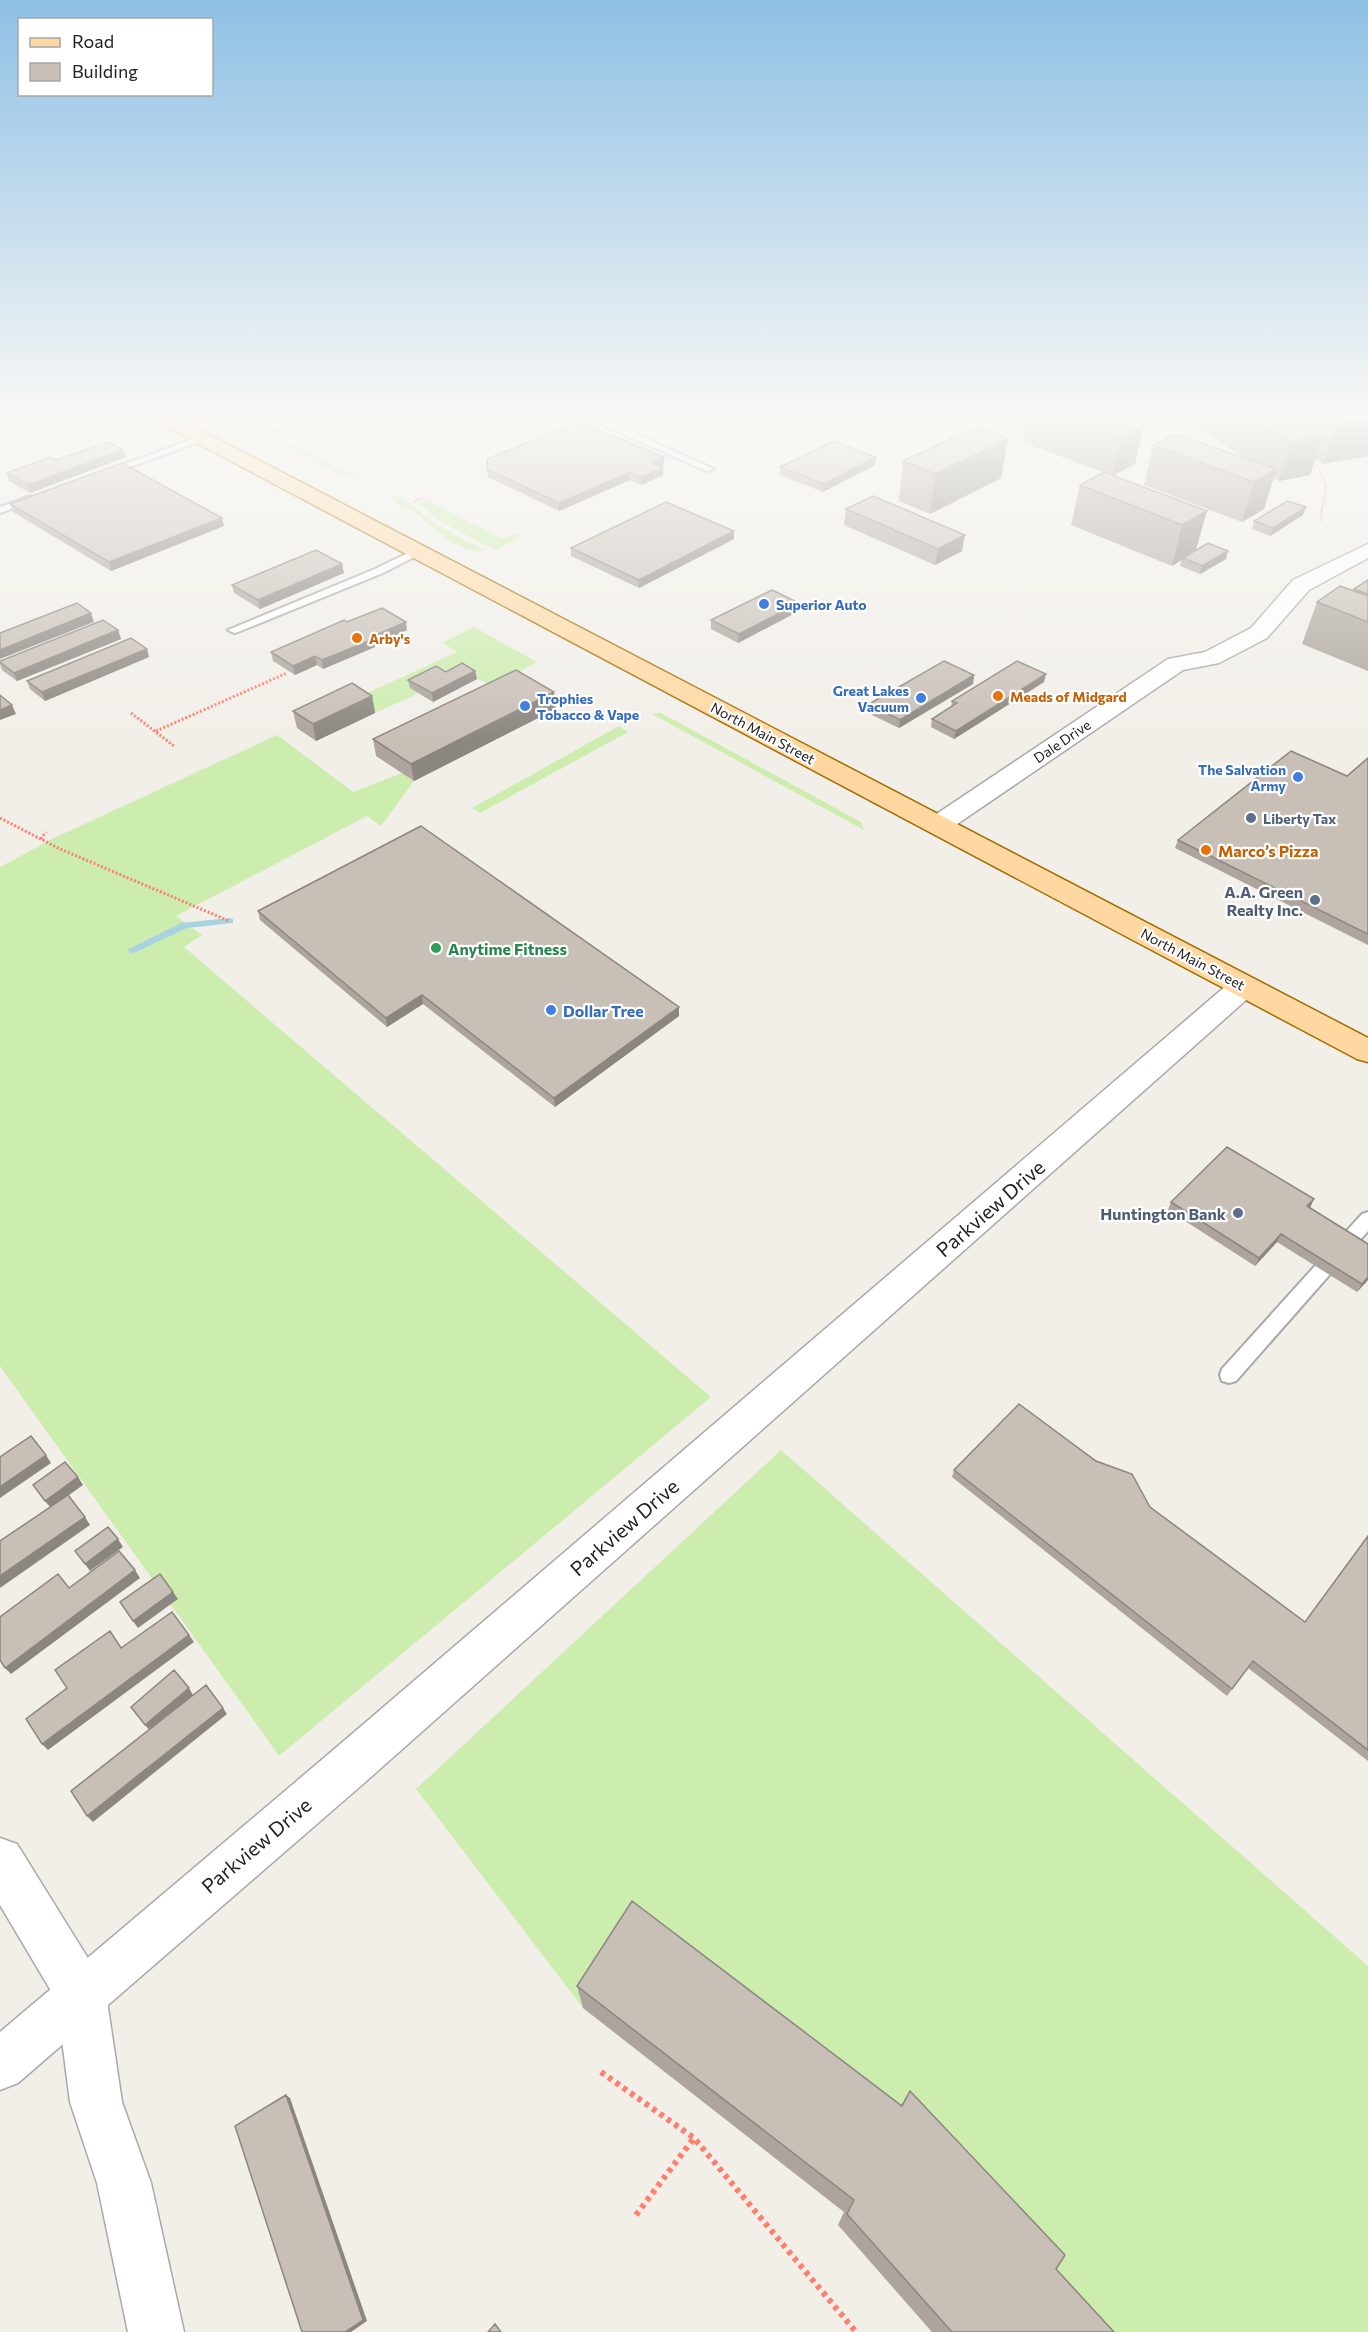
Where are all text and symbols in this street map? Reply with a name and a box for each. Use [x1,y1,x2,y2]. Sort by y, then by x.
legend [18,18,213,96]
text: Road [72,30,114,52]
text: Building [72,60,138,82]
place label: Superior Auto [776,596,867,613]
marker: Superior Auto [757,597,771,611]
place label: Arby's [369,630,411,647]
marker: Arby's [350,631,364,645]
place label: Great Lakes Vacuum [833,682,909,715]
place label: Meads of Midgard [1010,688,1127,705]
marker: Meads of Midgard [991,689,1005,703]
place label: Trophies Tobacco & Vape [537,690,639,723]
marker: Great Lakes Vacuum [914,691,928,705]
street label: North Main Street [708,698,818,768]
marker: Trophies Tobacco & Vape [518,699,532,713]
street label: Dale Drive [1030,716,1094,766]
place label: The Salvation Army [1198,761,1286,794]
marker: The Salvation Army [1291,770,1305,784]
place label: Liberty Tax [1263,810,1336,827]
marker: Liberty Tax [1244,811,1258,825]
place label: Marco’s Pizza [1218,841,1318,860]
marker: Marco’s Pizza [1199,843,1213,857]
place label: A.A. Green Realty Inc. [1224,882,1303,919]
marker: A.A. Green Realty Inc. [1308,893,1322,907]
street label: North Main Street [1138,924,1248,994]
place label: Anytime Fitness [448,939,567,958]
marker: Anytime Fitness [429,941,443,955]
place label: Dollar Tree [563,1001,644,1020]
marker: Dollar Tree [544,1003,558,1017]
street label: Parkview Drive [931,1154,1049,1262]
place label: Huntington Bank [1100,1204,1227,1223]
marker: Huntington Bank [1231,1206,1245,1220]
street label: Parkview Drive [565,1473,683,1581]
street label: Parkview Drive [196,1792,316,1898]

